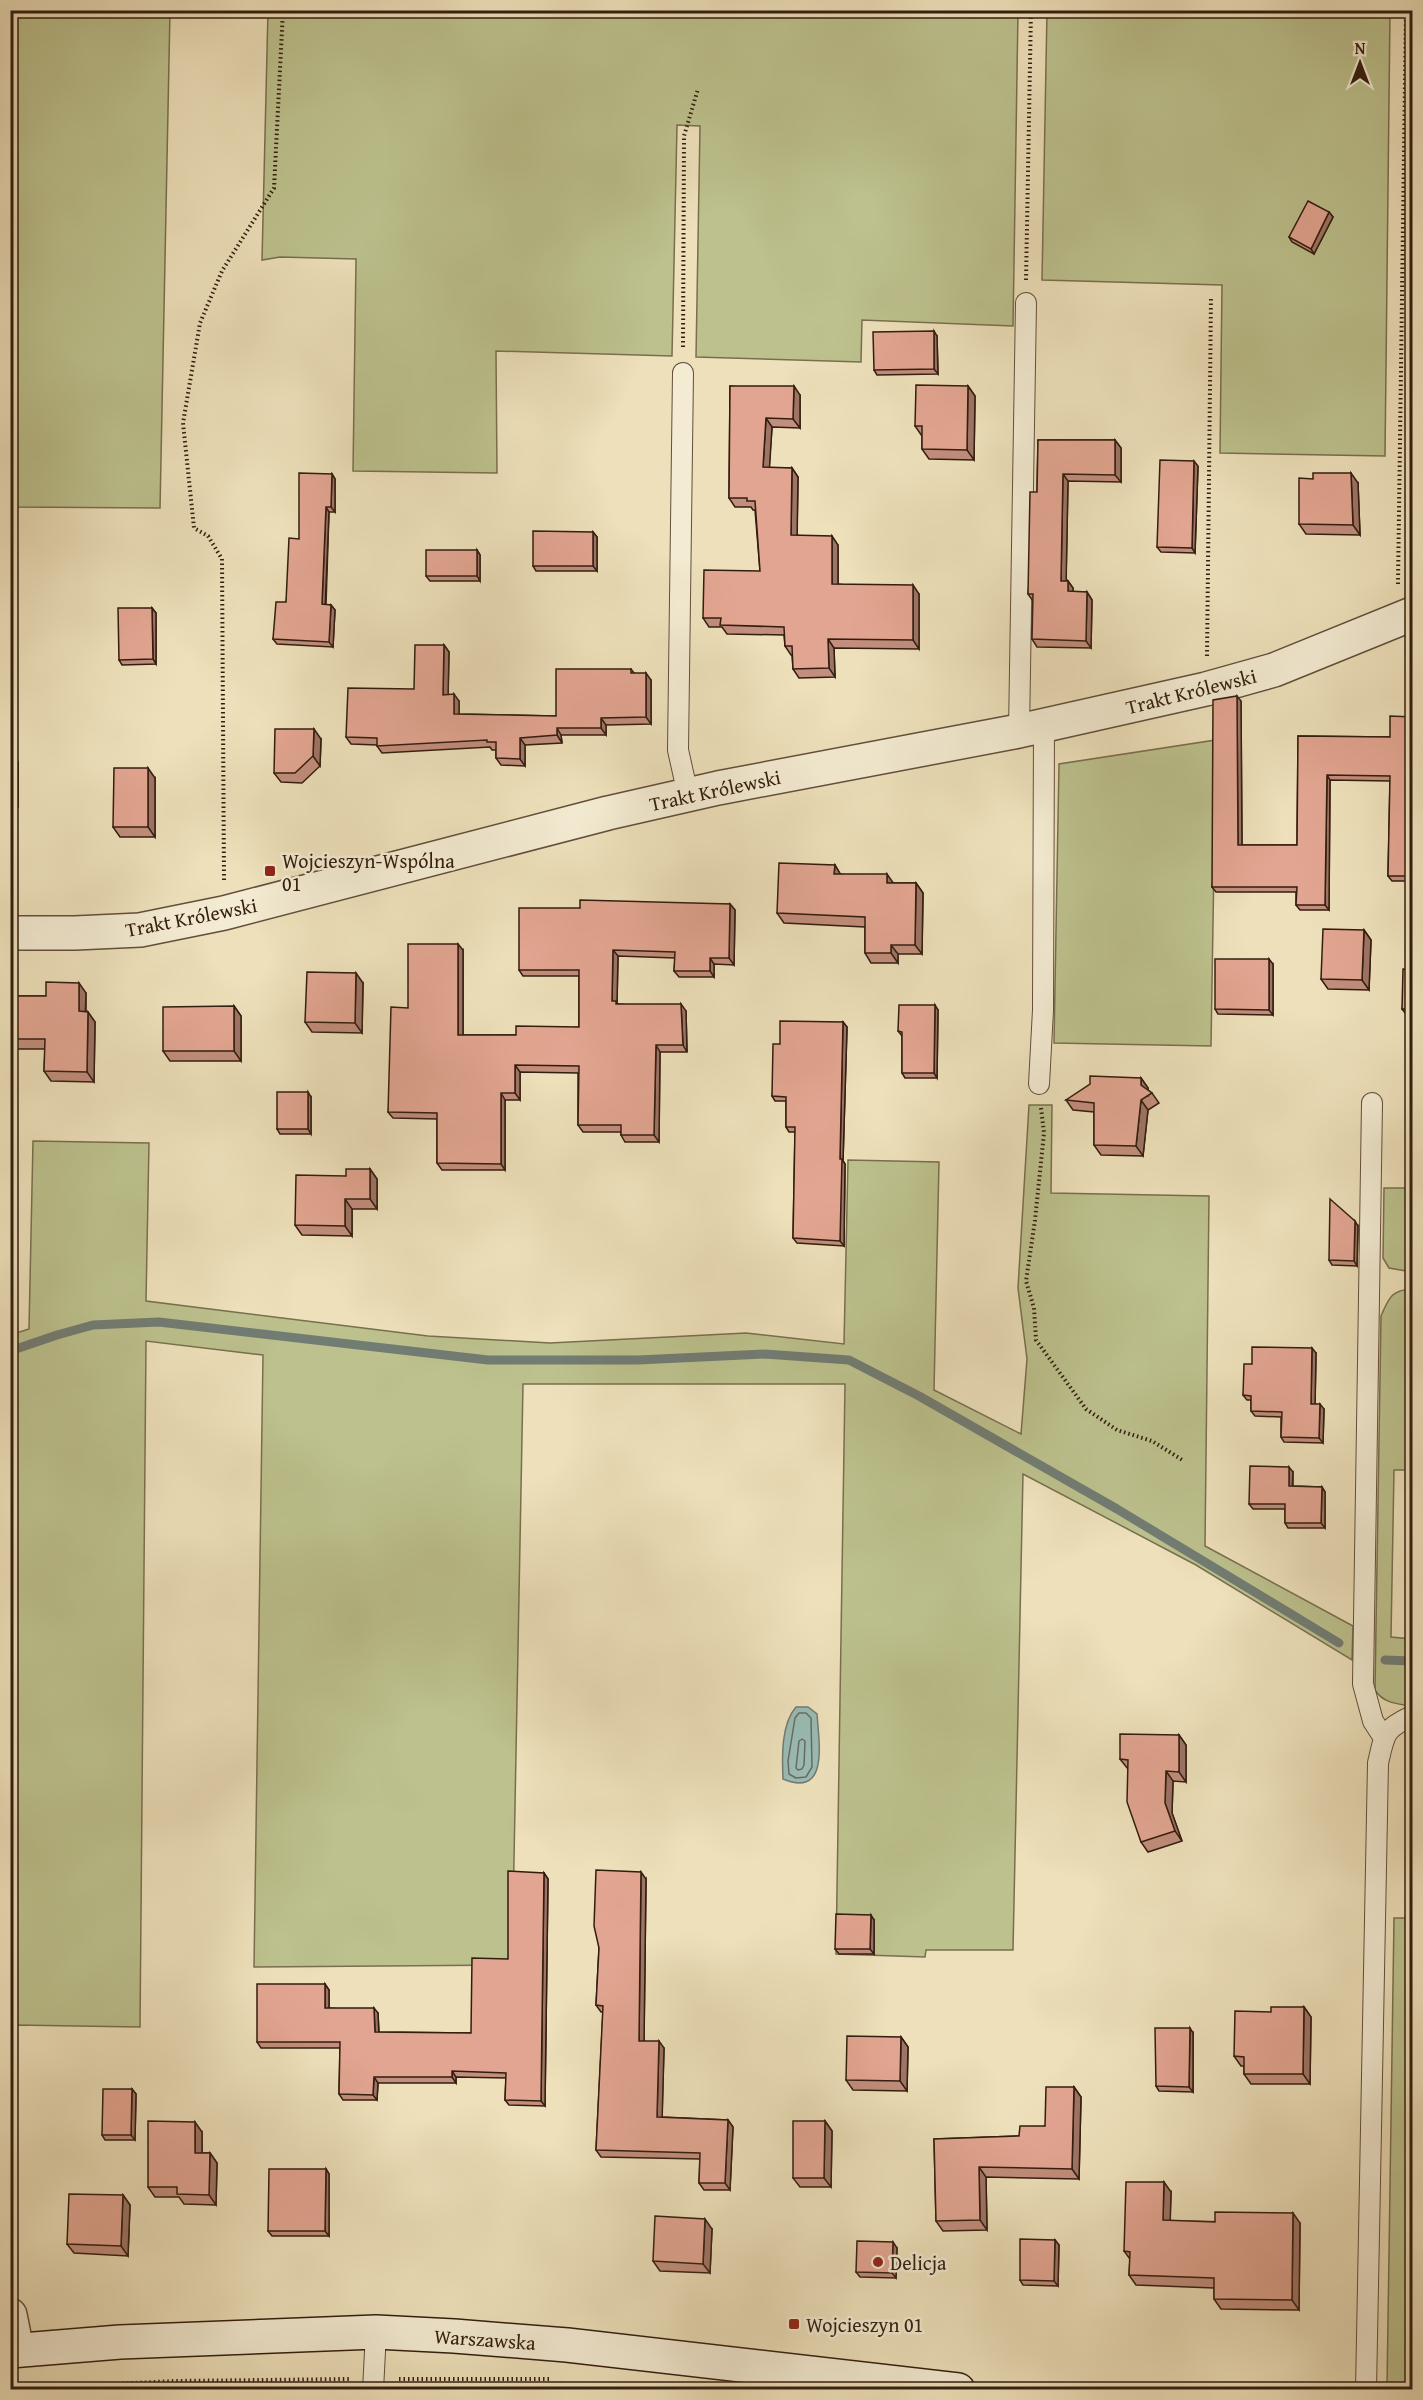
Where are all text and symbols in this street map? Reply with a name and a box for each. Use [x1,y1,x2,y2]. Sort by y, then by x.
north arrow [1330,33,1390,93]
text: N [1355,36,1366,60]
street label: Trakt Królewski [1123,661,1260,721]
street label: Trakt Królewski [647,762,784,818]
place label: Wojcieszyn-Wspólna 01 [282,846,455,898]
marker: Wojcieszyn-Wspólna 01 [263,864,277,878]
street label: Trakt Królewski [123,890,260,944]
place label: Delicja [890,2248,947,2277]
marker: Delicja [871,2255,885,2269]
place label: Wojcieszyn 01 [806,2310,923,2339]
marker: Wojcieszyn 01 [787,2317,801,2331]
street label: Warszawska [433,2321,537,2357]

